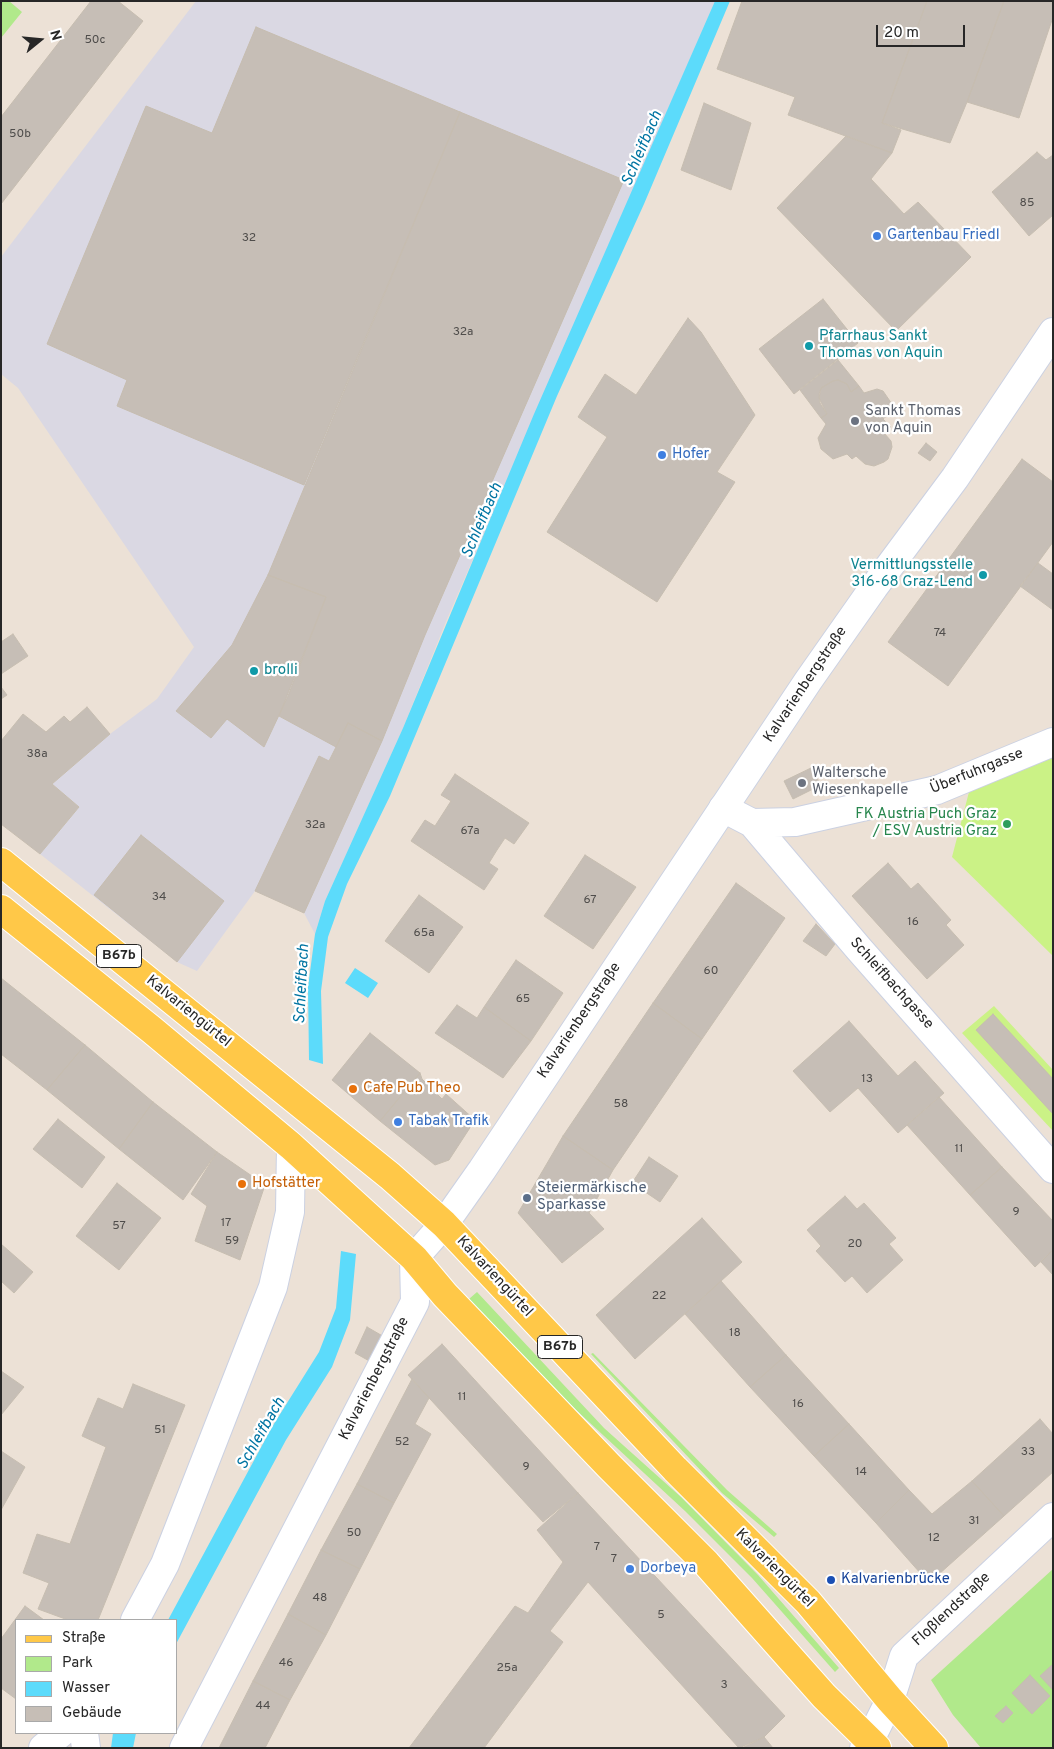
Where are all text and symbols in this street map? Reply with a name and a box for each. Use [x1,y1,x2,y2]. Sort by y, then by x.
north arrow [15,15,65,65]
scale bar [879,15,968,47]
text: 20 m [884,24,919,43]
text: N [45,28,64,43]
house number: 50c [84,34,106,48]
water label: Schleifbach [619,108,667,190]
house number: 50b [9,128,31,142]
house number: 85 [1020,197,1034,211]
place label: Gartenbau Friedl [887,227,1000,245]
marker: Gartenbau Friedl [871,230,883,242]
house number: 32 [242,232,256,246]
house number: 32a [453,326,473,340]
place label: Pfarrhaus Sankt Thomas von Aquin [819,328,943,363]
marker: Pfarrhaus Sankt Thomas von Aquin [803,340,815,352]
place label: Sankt Thomas von Aquin [865,403,961,438]
marker: Sankt Thomas von Aquin [849,415,861,427]
place label: Hofer [672,446,709,464]
marker: Hofer [656,449,668,461]
water label: Schleifbach [459,480,507,562]
place label: Vermittlungsstelle 316-68 Graz-Lend [850,557,973,592]
marker: Vermittlungsstelle 316-68 Graz-Lend [977,569,989,581]
street label: Kalvarienbergstraße [761,624,851,746]
house number: 74 [934,627,946,641]
place label: brolli [264,662,298,680]
marker: brolli [248,665,260,677]
street label: Überfuhrgasse [928,745,1026,799]
house number: 38a [27,748,47,762]
place label: Waltersche Wiesenkapelle [812,765,908,800]
marker: Waltersche Wiesenkapelle [796,777,808,789]
place label: FK Austria Puch Graz / ESV Austria Graz [855,806,997,841]
marker: FK Austria Puch Graz / ESV Austria Graz [1001,818,1013,830]
house number: 32a [305,819,325,833]
house number: 67a [460,825,480,839]
house number: 34 [152,891,166,905]
house number: 67 [583,894,597,908]
house number: 16 [907,916,919,930]
house number: 65a [414,927,434,941]
street label: Schleifbachgasse [845,935,937,1033]
road number: B67b [96,944,142,968]
water label: Schleifbach [291,944,315,1024]
street label: Kalvarienbergstraße [535,960,625,1082]
house number: 60 [704,965,718,979]
street label: Kalvariengürtel [142,972,234,1052]
house number: 65 [516,993,530,1007]
house number: 13 [861,1073,873,1087]
place label: Cafe Pub Theo [363,1080,461,1098]
marker: Cafe Pub Theo [347,1083,359,1095]
house number: 58 [614,1098,628,1112]
place label: Tabak Trafik [408,1113,489,1131]
marker: Tabak Trafik [392,1116,404,1128]
house number: 11 [955,1143,963,1157]
place label: Hofstätter [252,1175,321,1193]
marker: Hofstätter [236,1178,248,1190]
place label: Steiermärkische Sparkasse [537,1180,646,1215]
marker: Steiermärkische Sparkasse [521,1192,533,1204]
house number: 9 [1012,1206,1020,1220]
house number: 17 [221,1217,231,1231]
house number: 57 [112,1220,126,1234]
street label: Kalvariengürtel [452,1233,536,1321]
house number: 59 [225,1235,239,1249]
house number: 20 [847,1238,863,1252]
house number: 22 [652,1290,666,1304]
street label: Kalvarienbergstraße [336,1314,414,1444]
house number: 18 [729,1327,741,1341]
road number: B67b [538,1335,582,1358]
house number: 11 [458,1391,466,1405]
water label: Schleifbach [234,1395,290,1473]
house number: 16 [792,1398,804,1412]
house number: 51 [154,1424,166,1438]
house number: 52 [395,1436,409,1450]
house number: 33 [1021,1446,1035,1460]
house number: 9 [522,1461,530,1475]
house number: 14 [855,1466,867,1480]
house number: 31 [968,1515,980,1529]
street label: Kalvariengürtel [731,1526,817,1612]
house number: 50 [346,1527,362,1541]
house number: 12 [928,1532,940,1546]
house number: 7 [594,1541,600,1555]
house number: 7 [611,1553,617,1567]
place label: Dorbeya [640,1560,696,1578]
marker: Dorbeya [624,1563,636,1575]
street label: Floßlendstraße [909,1569,995,1651]
place label: Kalvarienbrücke [841,1571,950,1589]
marker: Kalvarienbrücke [825,1574,837,1586]
house number: 48 [313,1592,327,1606]
house number: 5 [657,1609,665,1623]
legend [15,1619,178,1734]
text: Straße [62,1629,106,1648]
text: Park [62,1654,93,1673]
house number: 46 [279,1657,293,1671]
house number: 25a [496,1662,518,1676]
text: Wasser [62,1679,110,1698]
house number: 3 [720,1679,728,1693]
house number: 44 [256,1700,270,1714]
text: Gebäude [62,1704,122,1723]

